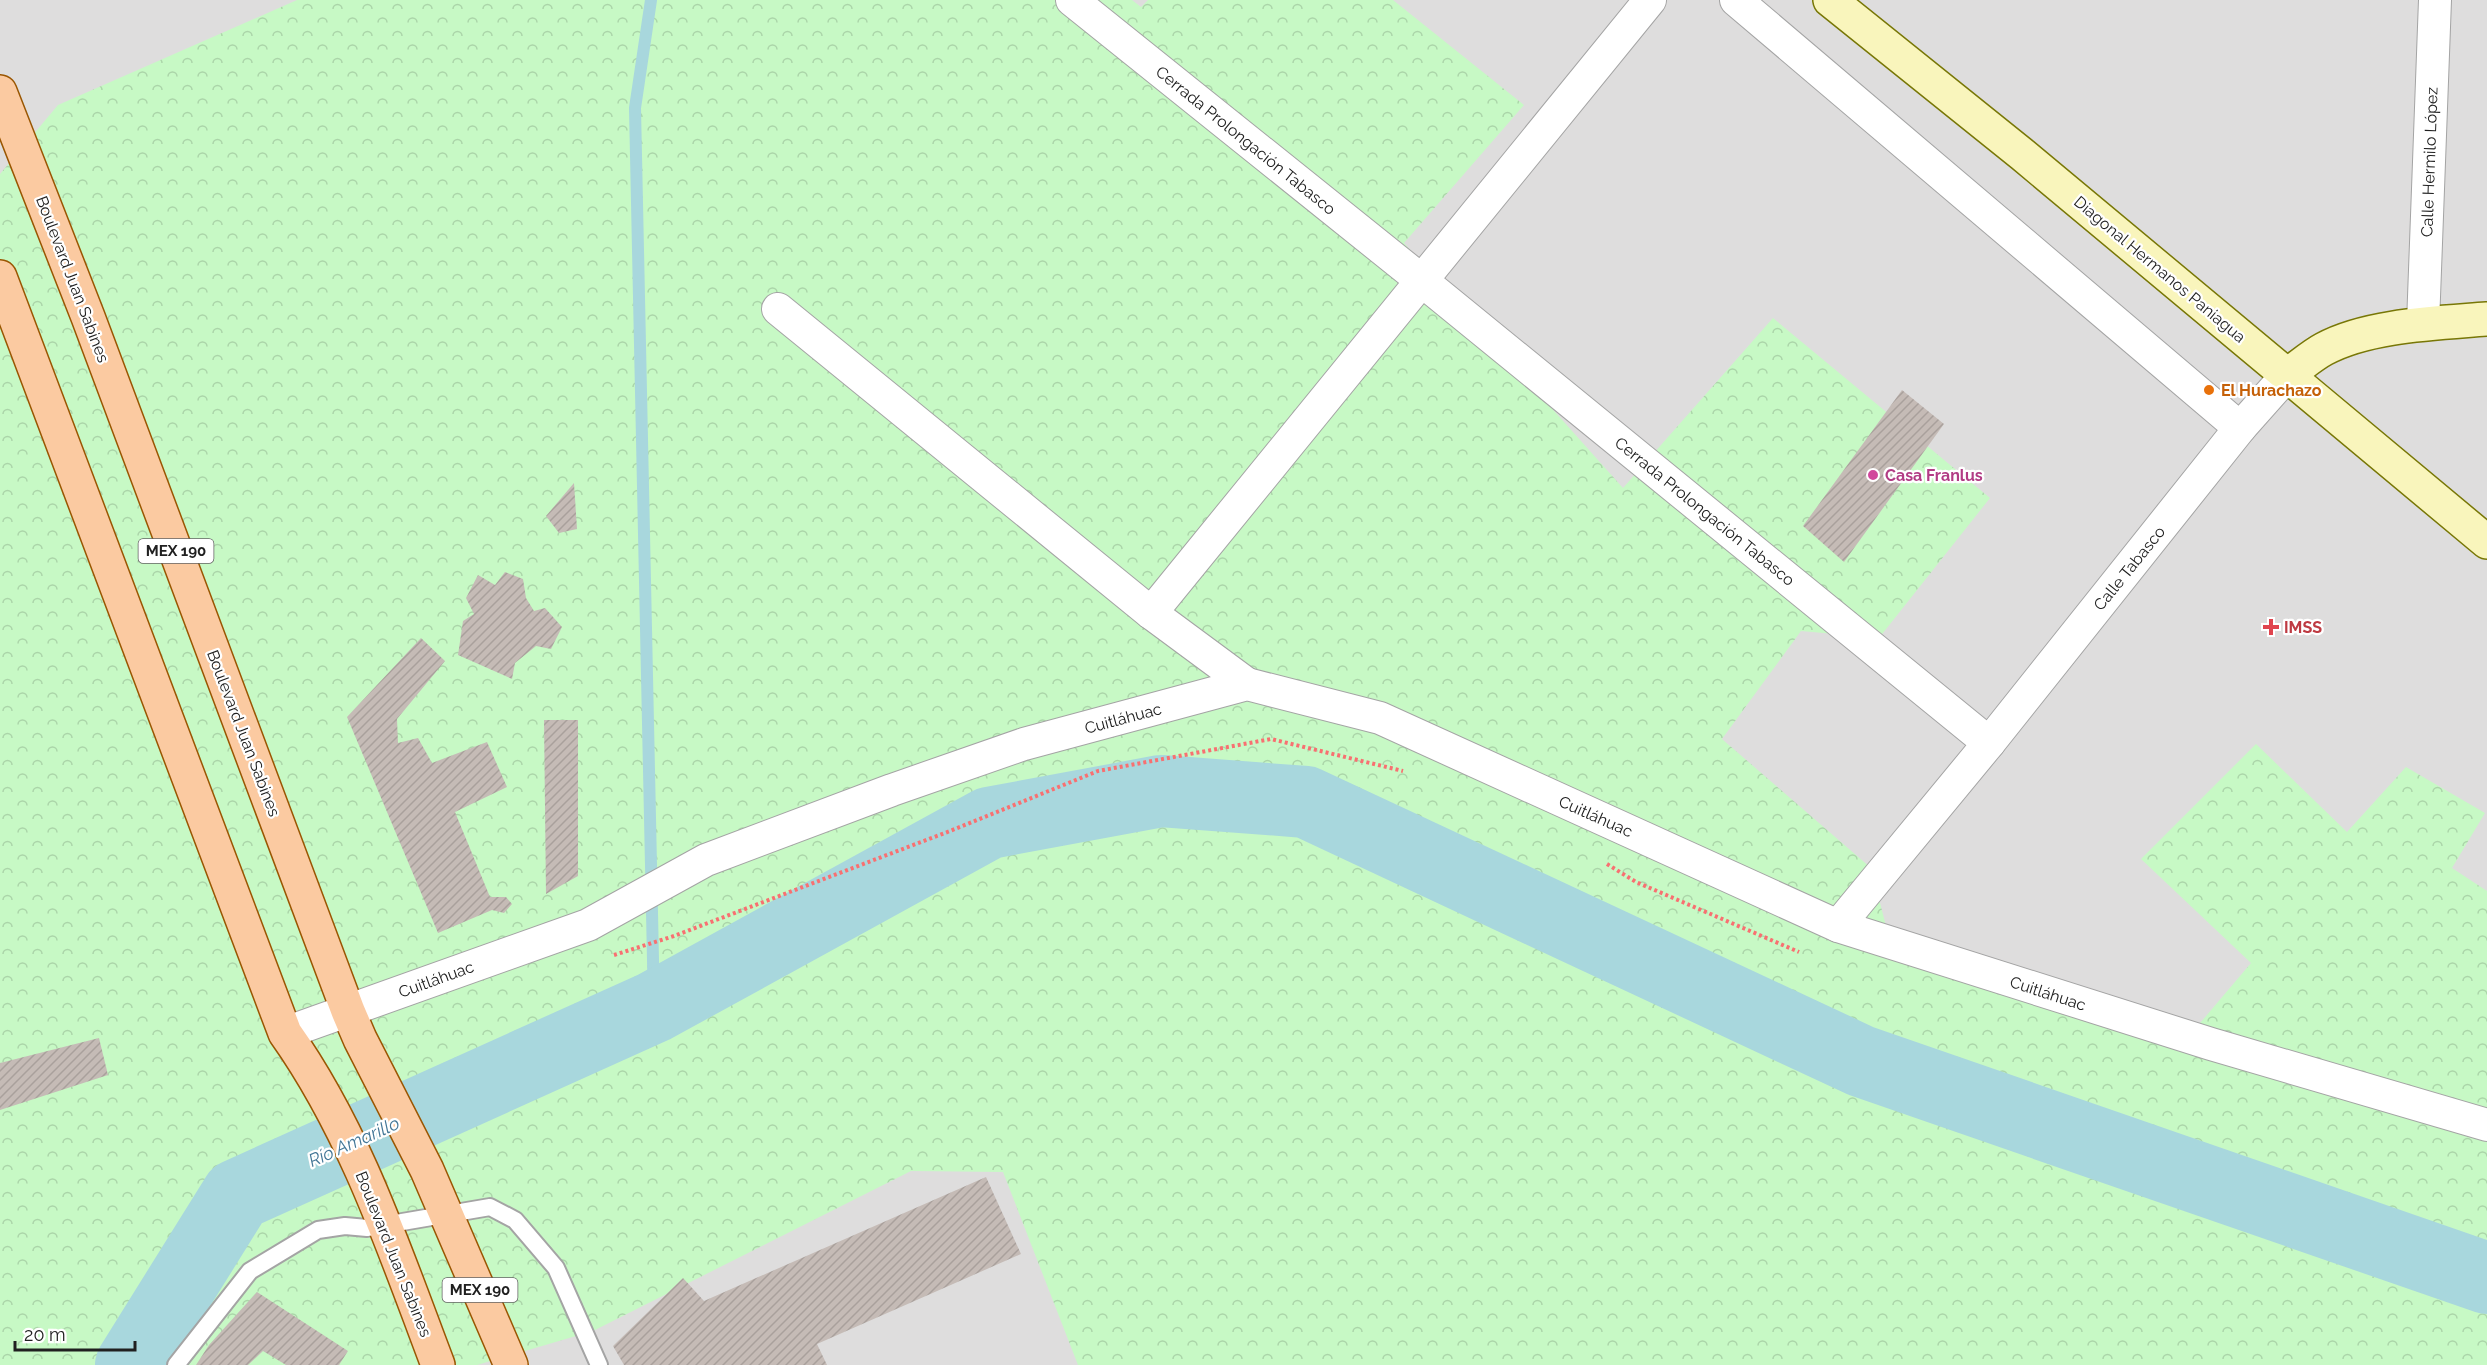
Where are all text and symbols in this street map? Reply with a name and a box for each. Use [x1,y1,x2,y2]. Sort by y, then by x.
street label: Cerrada Prolongación Tabasco [1152,62,1339,219]
street label: Calle Hermilo López [2417,86,2442,238]
street label: Diagonal Hermanos Paniagua [2070,192,2249,347]
street label: Boulevard Juan Sabines [32,193,113,365]
place label: El Hurachazo [2221,381,2322,400]
marker: El Hurachazo [2202,383,2216,397]
street label: Cerrada Prolongación Tabasco [1611,433,1798,590]
place label: Casa Franlus [1885,466,1983,485]
marker: Casa Franlus [1866,468,1880,482]
street label: Calle Tabasco [2090,522,2169,614]
road number: MEX 190 [138,539,213,563]
marker: IMSS [2262,618,2280,636]
place label: IMSS [2284,618,2322,637]
street label: Boulevard Juan Sabines [203,647,284,819]
street label: Cuitláhuac [1083,699,1164,738]
street label: Cuitláhuac [1556,792,1636,841]
street label: Cuitláhuac [396,957,477,1002]
street label: Cuitláhuac [2007,972,2088,1015]
water label: Río Amarillo [305,1112,403,1171]
street label: Boulevard Juan Sabines [352,1169,436,1340]
road number: MEX 190 [442,1278,518,1302]
scale bar [15,1314,135,1352]
text: 20 m [24,1324,66,1345]

